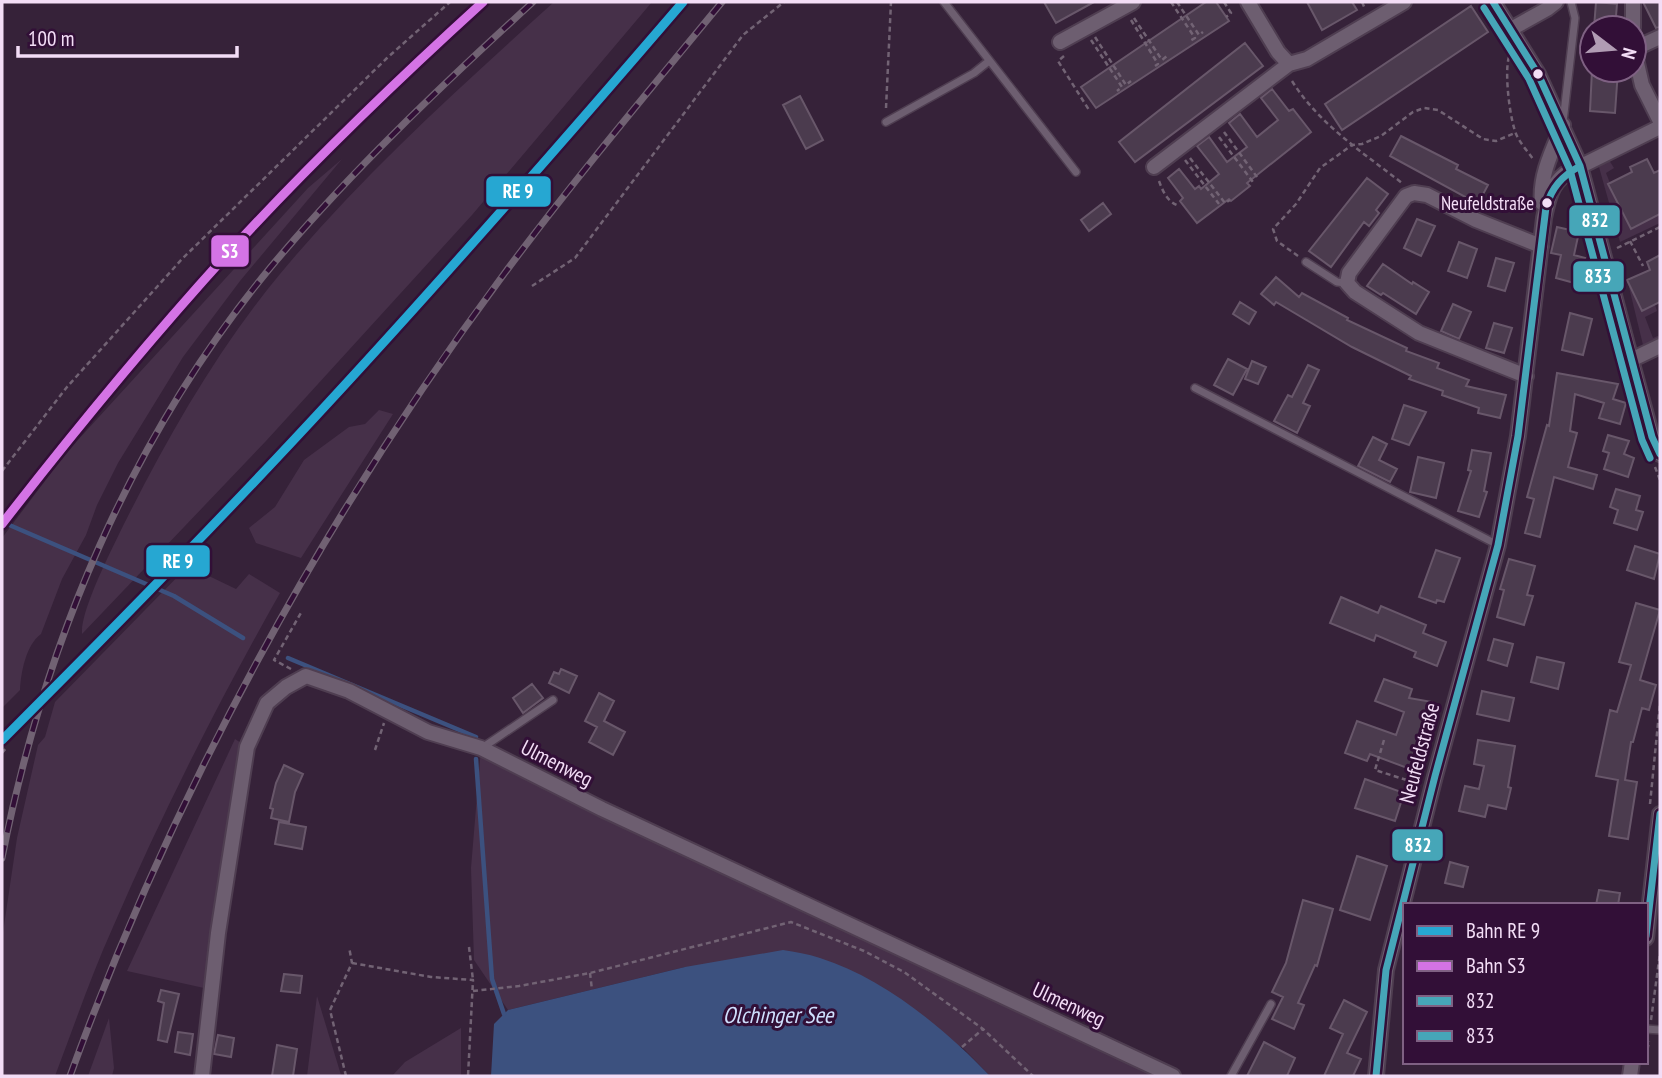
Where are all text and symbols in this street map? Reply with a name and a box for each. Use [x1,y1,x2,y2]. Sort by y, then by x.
scale bar [18,14,236,58]
north arrow [1578,14,1648,84]
text: 100 m [28,25,74,52]
text: N [1616,45,1642,62]
unlabelled marker [1531,67,1545,81]
line badge: RE 9 [485,175,552,208]
text: RE 9 [503,179,533,203]
place label: Neufeldstraße [1441,191,1534,215]
marker: Neufeldstraße [1540,196,1554,210]
line badge: 832 [1568,204,1621,237]
text: 832 [1581,208,1609,232]
line badge: S3 [210,234,250,268]
text: S3 [221,239,239,263]
line badge: 833 [1572,260,1625,293]
text: 833 [1584,264,1612,288]
line badge: RE 9 [145,544,211,578]
text: RE 9 [163,549,193,573]
street label: Neufeldstraße [1393,700,1445,806]
street label: Ulmenweg [516,733,598,793]
line badge: 832 [1391,828,1444,862]
text: 832 [1404,833,1432,857]
legend [1403,903,1648,1064]
text: Bahn RE 9 [1466,917,1540,944]
text: Bahn S3 [1466,952,1526,979]
street label: Ulmenweg [1028,975,1110,1033]
text: 832 [1466,987,1494,1014]
water label: Olchinger See [723,1000,835,1029]
text: 833 [1466,1022,1494,1049]

